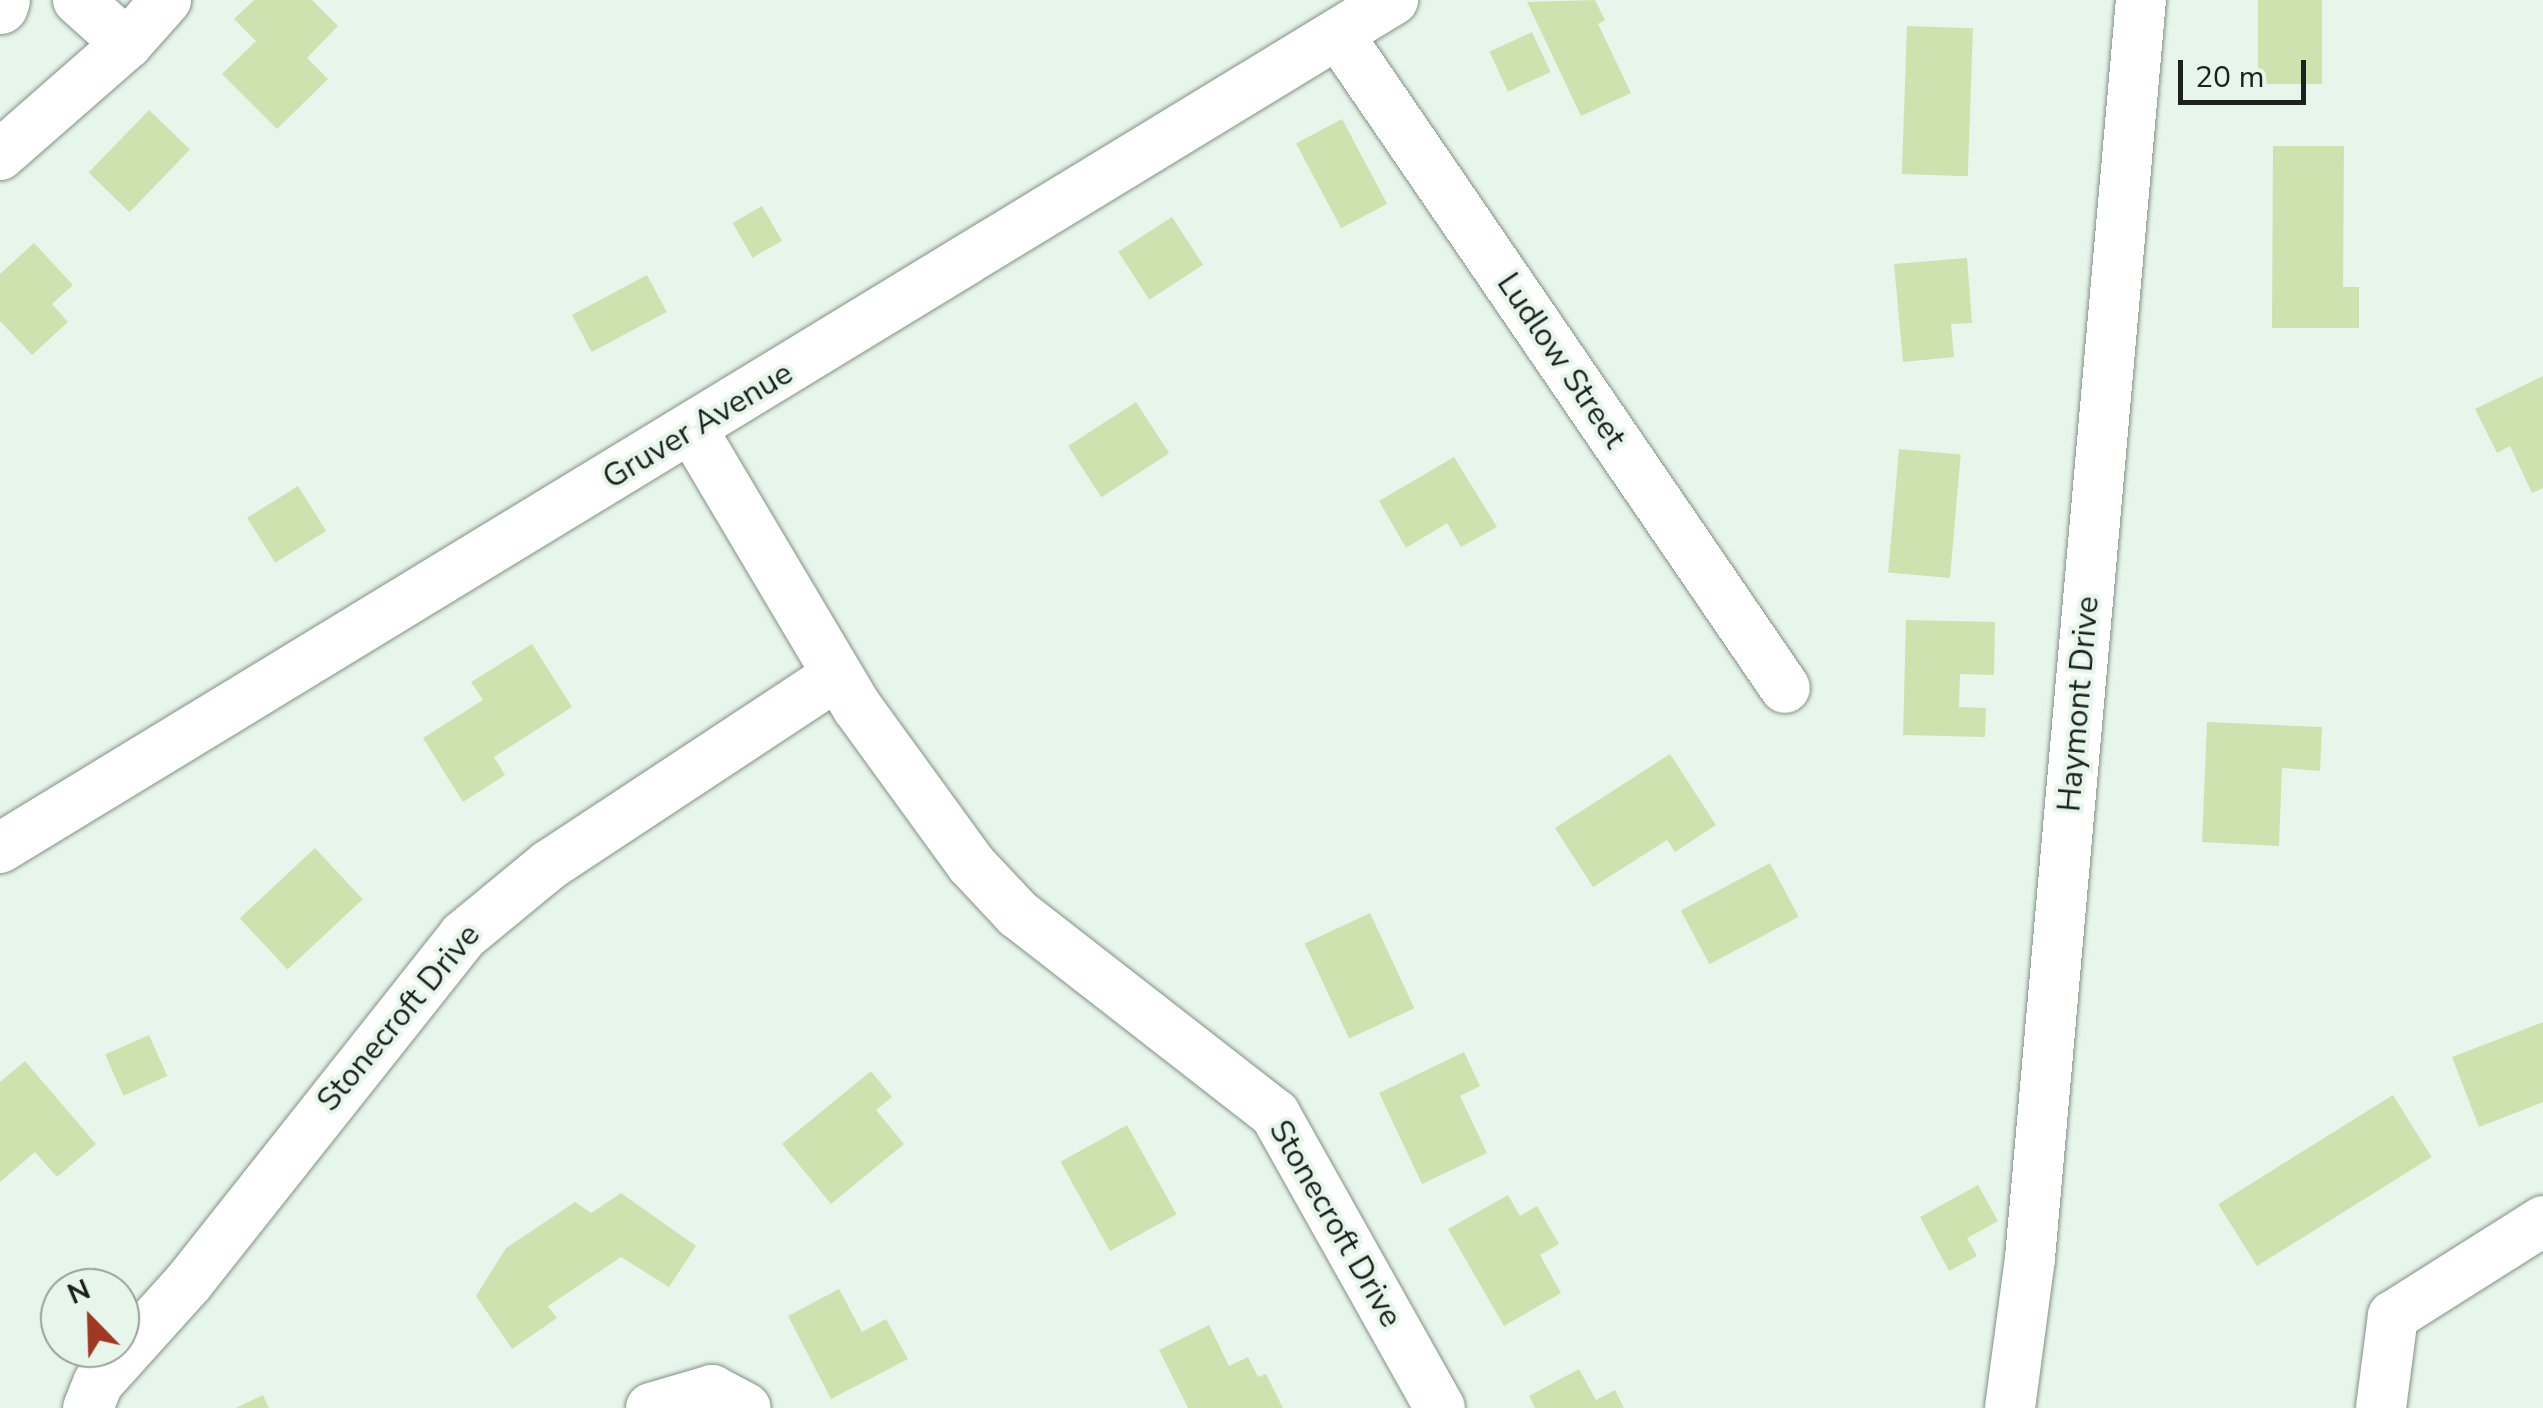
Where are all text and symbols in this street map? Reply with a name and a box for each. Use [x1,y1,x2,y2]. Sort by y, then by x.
scale bar [2183,40,2310,102]
text: 20 m [2195,57,2264,98]
street label: Ludlow Street [1488,266,1634,456]
street label: Gruver Avenue [596,354,800,498]
street label: Haymont Drive [2050,595,2108,813]
street label: Stonecroft Drive [310,917,488,1119]
street label: Stonecroft Drive [1260,1114,1410,1334]
north arrow [40,1268,140,1368]
text: N [62,1271,96,1314]

